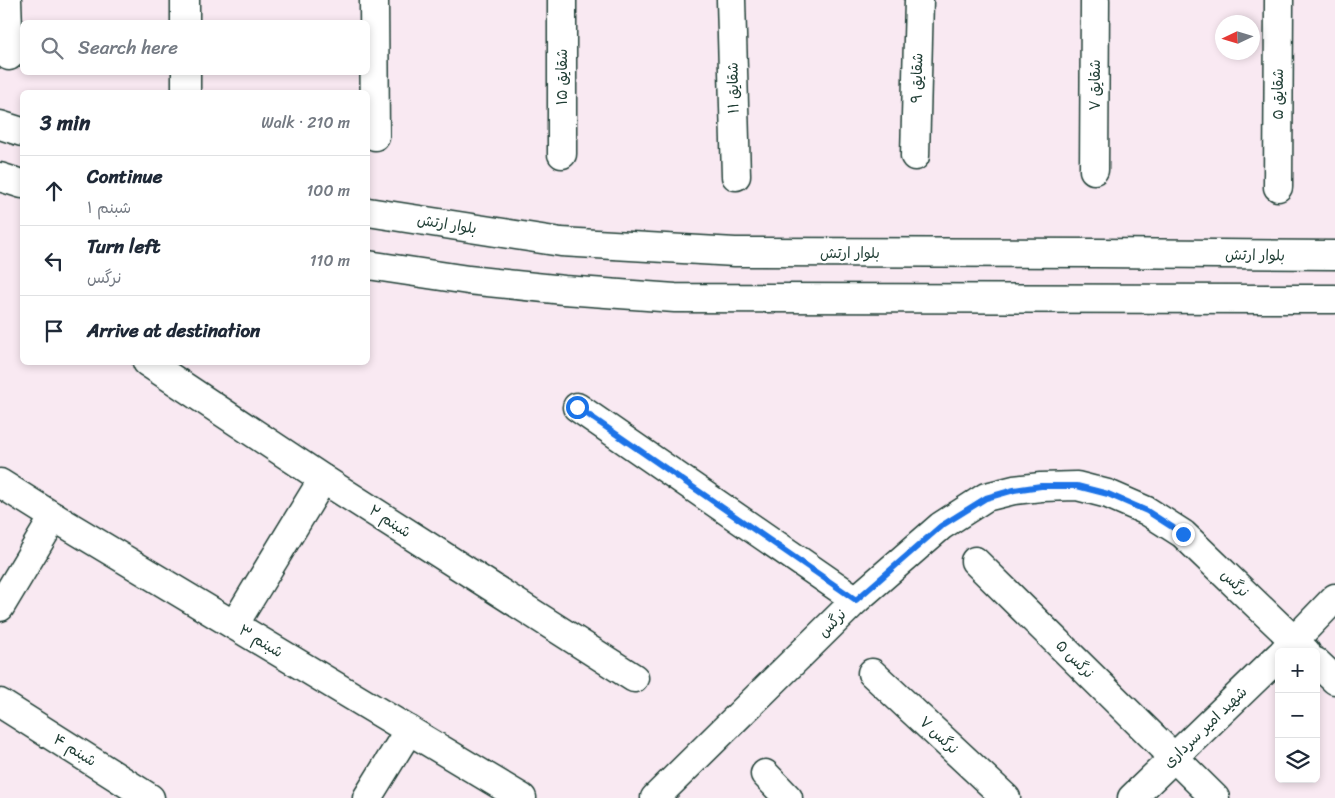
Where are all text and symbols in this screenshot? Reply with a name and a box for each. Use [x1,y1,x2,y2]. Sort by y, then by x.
north arrow [1215,15,1260,60]
search box [20,20,370,75]
text: Search here [78,31,178,64]
icon: search [38,34,66,62]
street label: شقایق ۱۵ [549,49,575,105]
street label: شقایق ۹ [904,53,930,103]
street label: شقایق ۷ [1082,59,1108,111]
street label: شقایق ۱۱ [720,62,746,114]
street label: شقایق ۵ [1265,68,1291,120]
text: 3 min [40,104,90,142]
text: Walk · 210 m [261,108,350,137]
text: Continue [87,160,163,193]
text: 100 m [306,176,350,205]
icon: ahead [40,177,68,205]
text: شبنم ۱ [87,193,131,222]
street label: بلوار ارتش [415,206,479,242]
text: Turn left [87,230,160,263]
street label: بلوار ارتش [820,240,880,266]
street label: بلوار ارتش [1225,241,1285,269]
text: 110 m [310,246,350,275]
icon: left [40,247,68,275]
text: نرگس [87,263,121,292]
text: Arrive at destination [87,314,260,347]
icon: arrive [40,317,68,345]
route start [566,396,589,419]
street label: شبنم ۲ [364,498,416,544]
route end [1172,523,1195,546]
street label: نرگس [1214,562,1256,604]
street label: نرگس [811,602,853,644]
street label: شبنم ۳ [234,617,288,665]
street label: نرگس ۵ [1049,633,1101,685]
map controls [1275,648,1320,783]
button: + [1275,648,1320,693]
street label: شهید امیر سرداری [1157,680,1253,774]
button: − [1275,693,1320,738]
street label: نرگس ۷ [913,710,965,760]
street label: شبنم ۴ [48,726,102,774]
button: layers [1275,738,1320,783]

